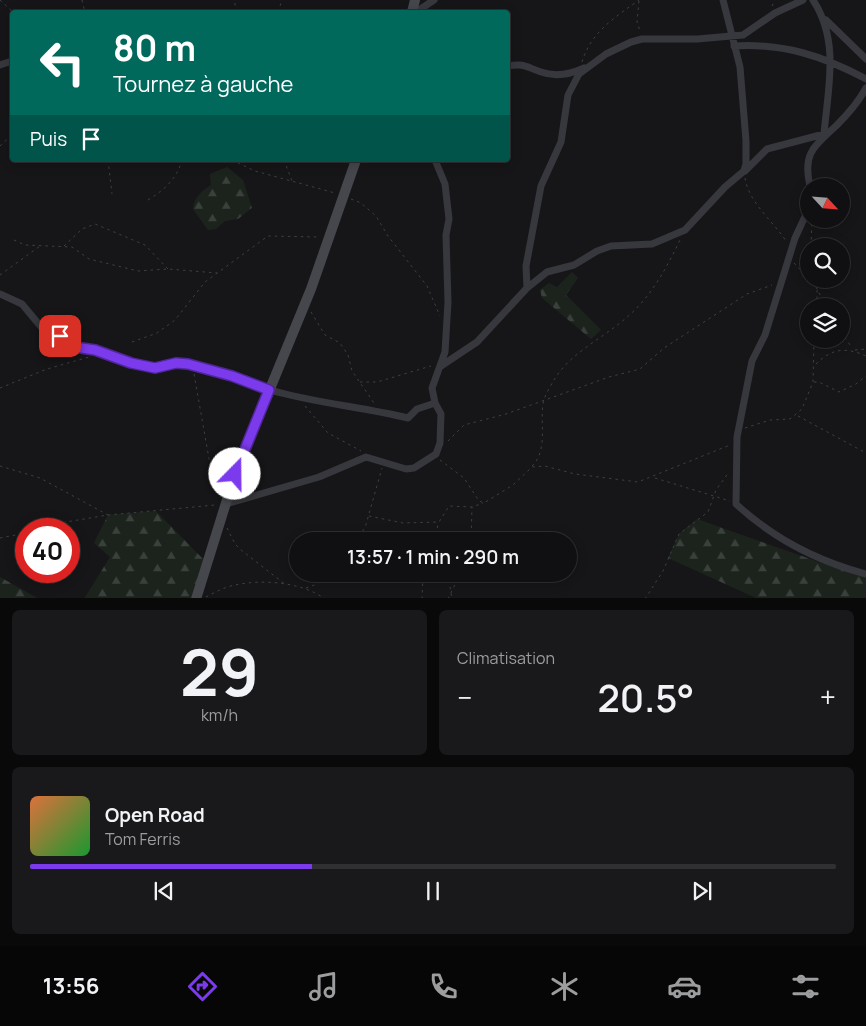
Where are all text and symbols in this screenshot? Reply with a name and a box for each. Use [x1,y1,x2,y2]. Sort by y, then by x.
text: 80 m [113,24,196,72]
icon: left [30,30,95,95]
text: Tournez à gauche [113,69,293,99]
icon: arrive [77,125,105,153]
text: Puis [30,126,67,152]
north arrow [800,178,850,228]
map controls [800,178,850,348]
button: search [800,238,850,288]
button: layers [800,298,850,348]
pin [39,315,81,357]
icon: arrive [46,322,74,350]
position arrow [208,447,260,499]
speed limit sign: 40 [15,518,80,583]
text: 13:57 · 1 min · 290 m [347,544,519,570]
text: 29 [180,627,259,716]
text: Climatisation [457,647,555,669]
text: 20.5° [598,671,694,723]
text: − [457,678,472,716]
text: + [820,678,836,716]
text: km/h [201,704,238,726]
text: Open Road [105,802,205,828]
text: Tom Ferris [105,828,180,850]
icon: previous [150,877,178,905]
icon: pause [419,877,447,905]
icon: next [688,877,716,905]
icon: directions [185,969,220,1004]
icon: music [306,969,341,1004]
icon: phone [426,969,461,1004]
icon: climate [547,969,582,1004]
icon: car [667,969,702,1004]
icon: filters [788,969,823,1004]
text: 13:56 [43,971,99,1001]

